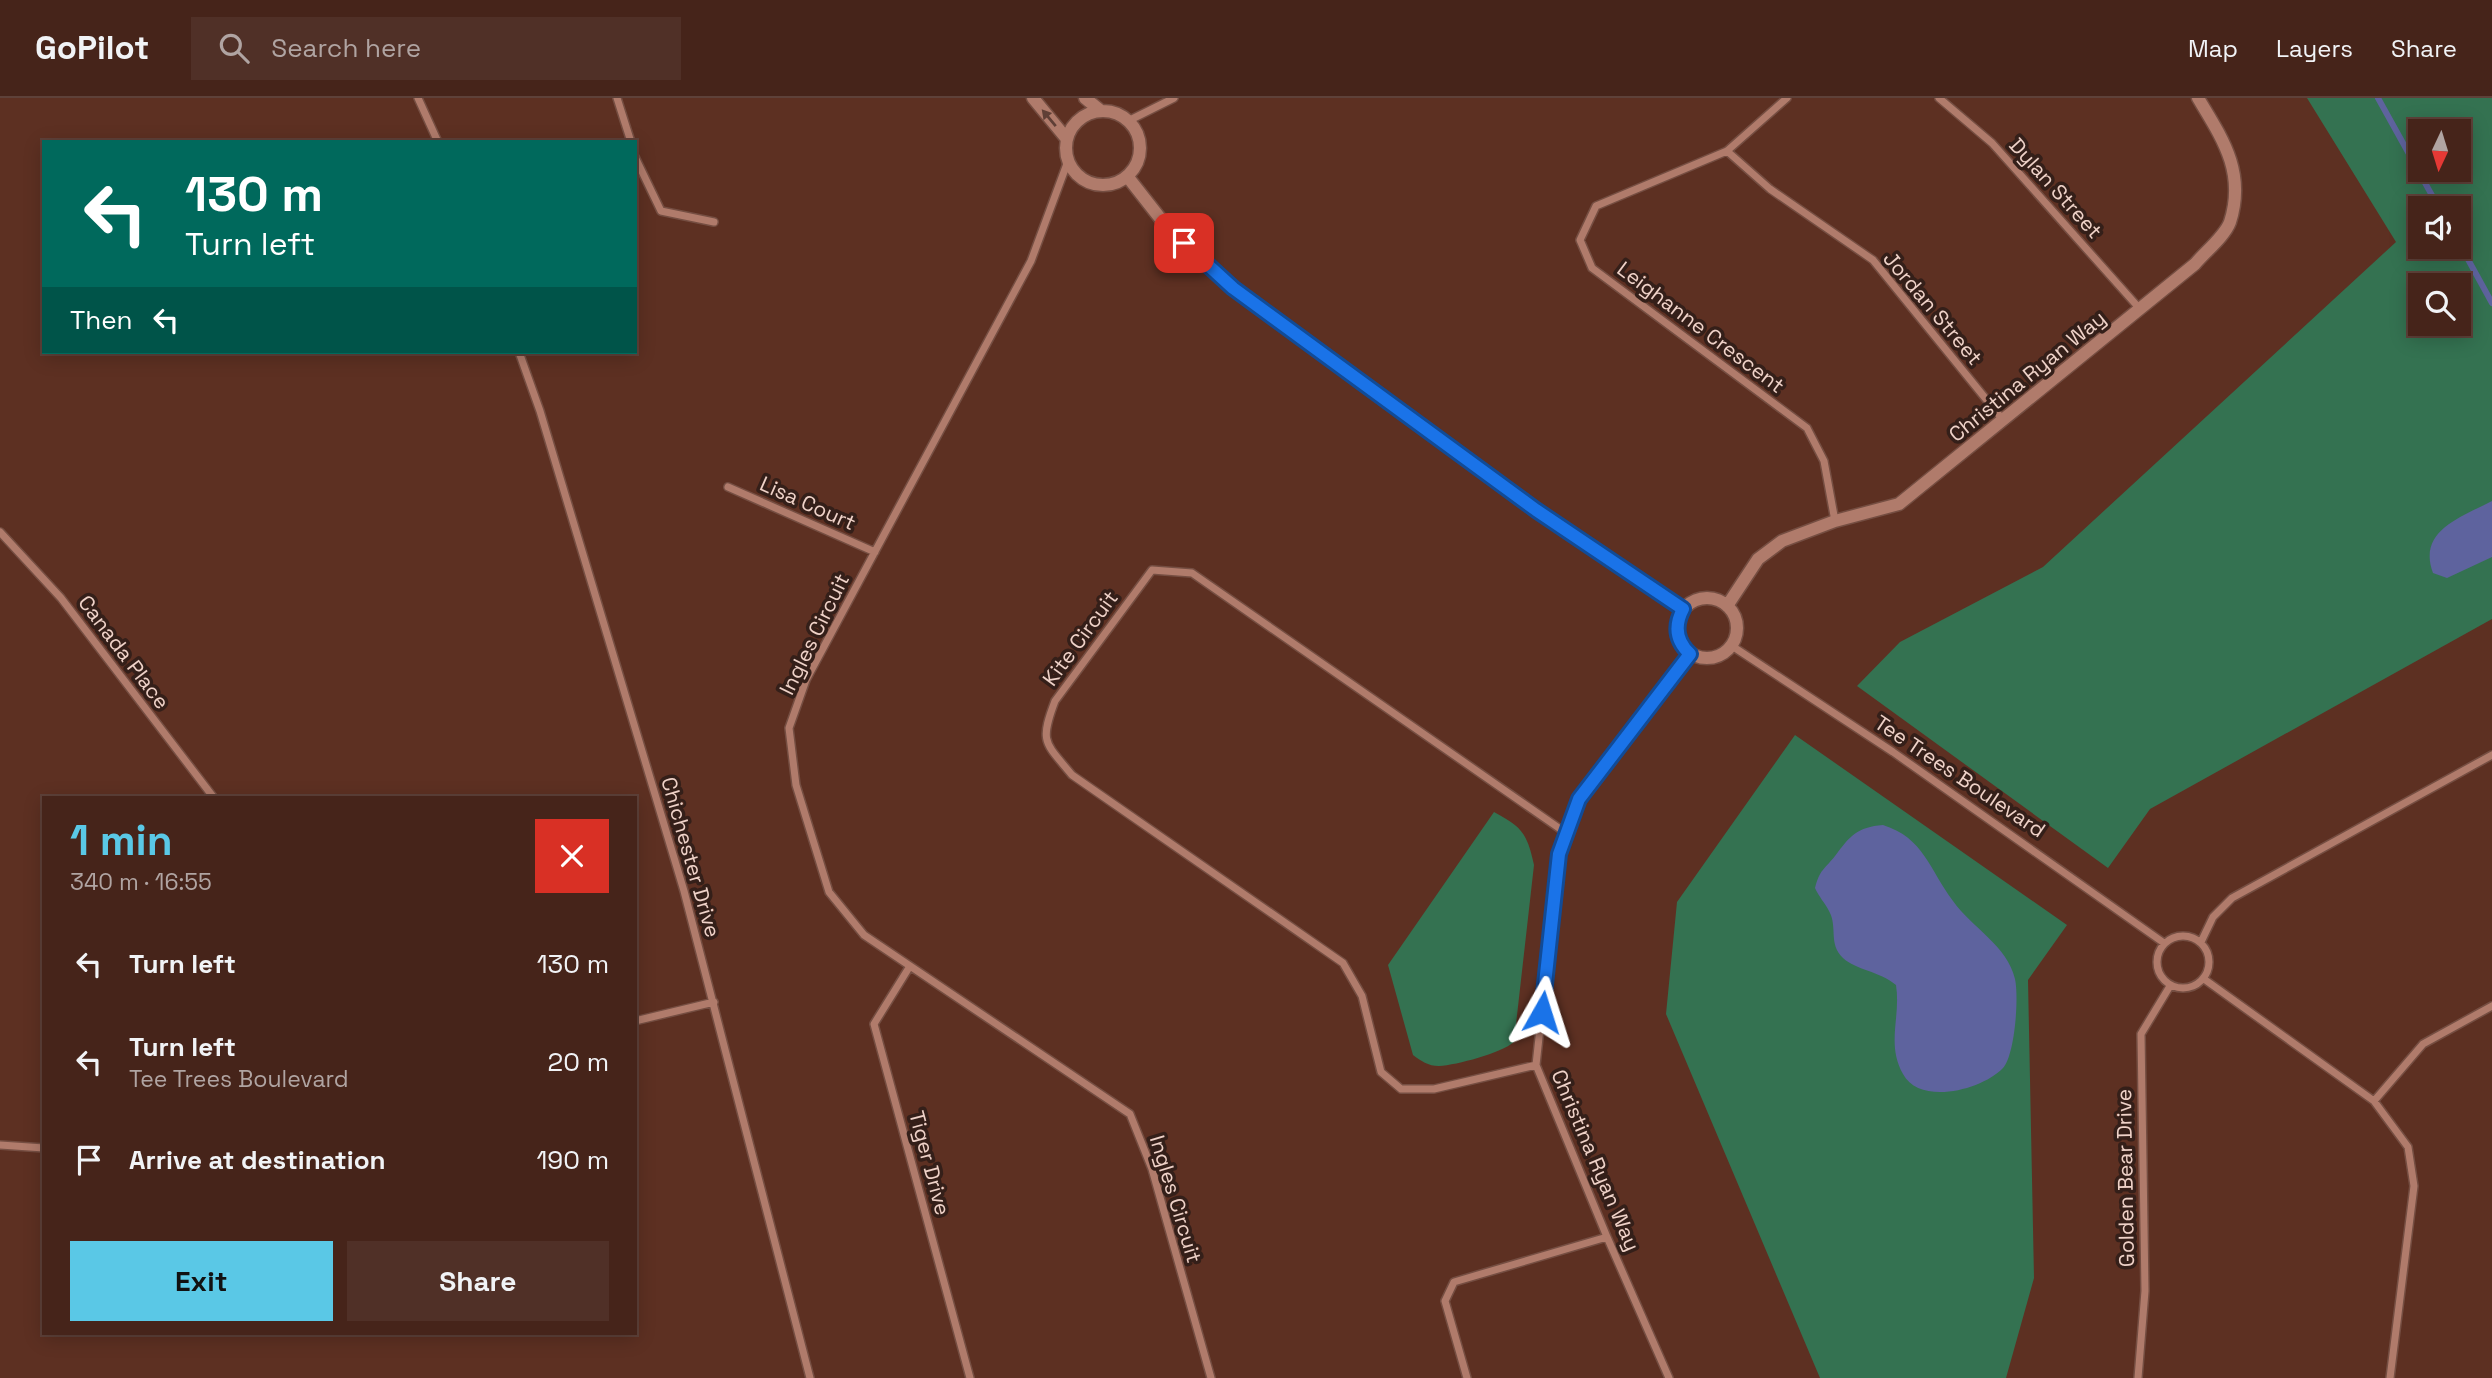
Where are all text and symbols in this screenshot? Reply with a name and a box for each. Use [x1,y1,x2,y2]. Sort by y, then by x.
search box [191,17,681,80]
text: GoPilot [35,27,149,69]
icon: search [215,29,253,67]
text: Search here [271,31,421,65]
text: Map [2188,33,2238,64]
text: Layers [2276,33,2353,64]
text: Share [2391,33,2457,64]
one-way arrow [1042,109,1057,126]
north arrow [2408,119,2471,182]
map controls [2408,119,2471,336]
street label: Dylan Street [2004,132,2108,244]
text: 130 m [185,163,323,225]
icon: left [70,168,161,259]
button: sound [2408,196,2471,259]
pin [1154,213,1214,273]
text: Turn left [185,224,315,264]
icon: arrive [1165,224,1203,262]
street label: Jordan Street [1878,246,1988,370]
street label: Leighanne Crescent [1612,255,1790,399]
button: search [2408,273,2471,336]
icon: left [147,301,185,339]
text: Then [70,303,133,337]
street label: Christina Ryan Way [1943,304,2111,448]
street label: Lisa Court [756,470,860,536]
street label: Ingles Circuit [773,569,855,699]
street label: Kite Circuit [1036,585,1124,691]
street label: Canada Place [72,590,176,714]
street label: Tee Trees Boulevard [1869,709,2051,843]
street label: Chichester Drive [655,774,727,940]
text: 1 min [70,814,173,867]
button: close [535,819,609,893]
text: 340 m · 16:55 [70,867,212,897]
icon: left [70,945,108,983]
text: Turn left [129,947,236,981]
text: 130 m [537,947,609,981]
position arrow [1505,975,1579,1049]
text: Turn left [129,1030,236,1064]
icon: left [70,1043,108,1081]
text: 20 m [548,1045,609,1079]
text: Tee Trees Boulevard [129,1064,349,1094]
street label: Christina Ryan Way [1546,1065,1646,1255]
street label: Golden Bear Drive [2110,1089,2140,1267]
street label: Tiger Drive [903,1108,957,1218]
street label: Ingles Circuit [1144,1132,1208,1266]
icon: arrive [70,1141,108,1179]
text: Arrive at destination [129,1143,386,1177]
text: 190 m [537,1143,609,1177]
button: Exit [70,1241,333,1321]
button: Share [347,1241,609,1321]

